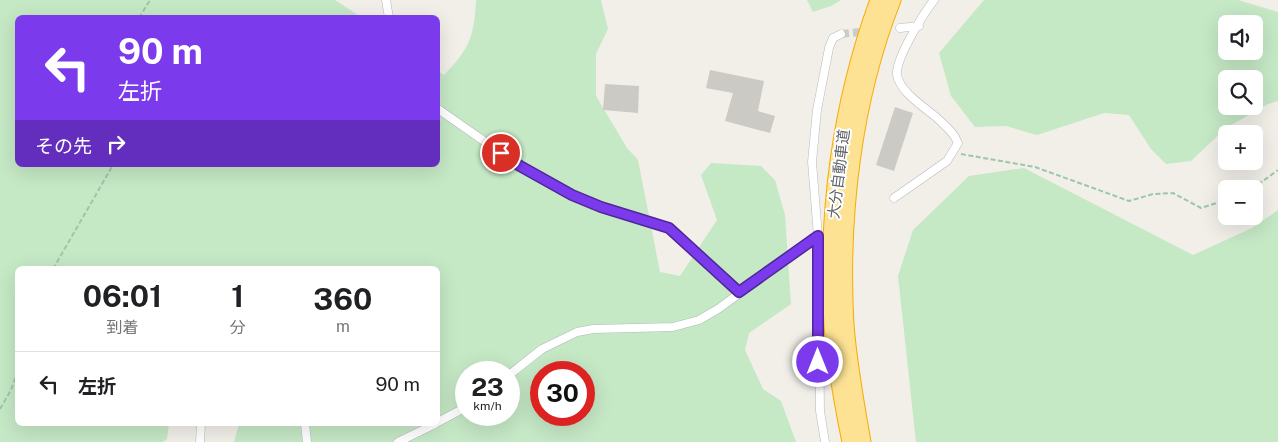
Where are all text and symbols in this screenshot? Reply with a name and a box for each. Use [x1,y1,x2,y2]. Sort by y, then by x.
map controls [1218,15,1263,225]
button: sound [1218,15,1263,60]
text: 90 m [118,31,203,72]
icon: left [35,35,100,100]
button: search [1218,70,1263,115]
text: 左折 [118,78,162,104]
button: + [1218,125,1263,170]
street label: 大分自動車道 [825,128,852,220]
icon: right [102,130,130,158]
pin [480,132,522,174]
text: その先 [35,135,92,157]
icon: arrive [487,139,515,167]
button: − [1218,180,1263,225]
text: 06:01 [83,278,162,314]
text: 1 [231,278,244,314]
text: 360 [313,281,372,317]
text: m [336,317,350,336]
text: 到着 [106,318,138,337]
text: 分 [230,318,246,337]
position arrow [791,335,843,387]
speed limit sign: 30 [530,361,595,426]
icon: left [35,370,63,398]
text: 23 [471,372,504,402]
text: 90 m [376,373,420,395]
text: 左折 [78,375,116,397]
text: km/h [473,399,502,413]

